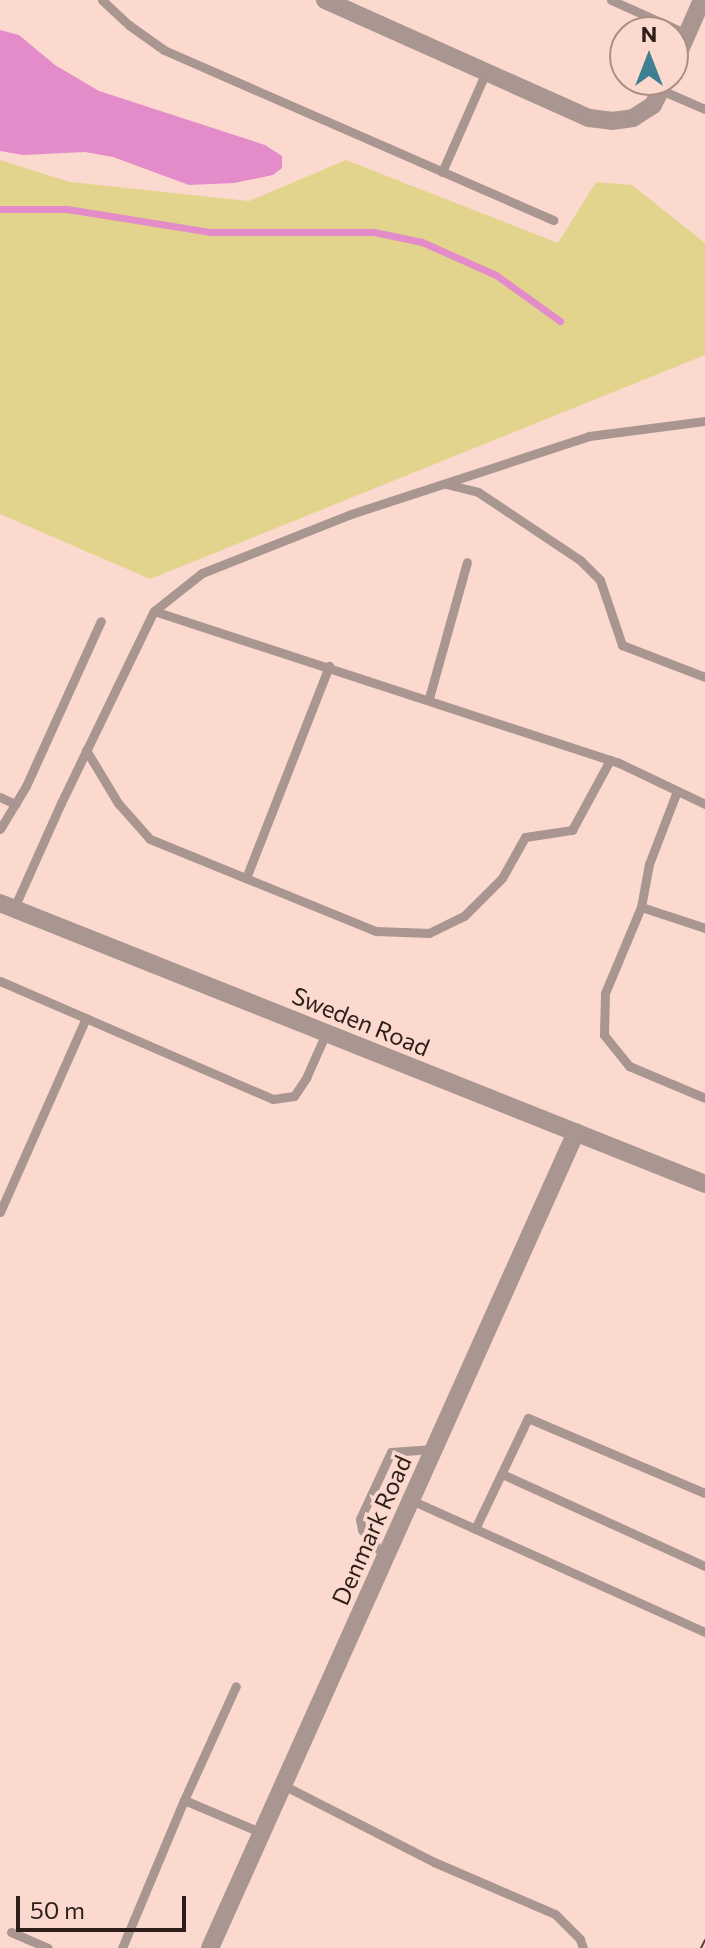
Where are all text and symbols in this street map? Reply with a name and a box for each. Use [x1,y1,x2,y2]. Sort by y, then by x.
north arrow [609,16,689,96]
text: N [641,20,657,47]
street label: Sweden Road [288,980,434,1062]
street label: Denmark Road [325,1451,417,1609]
scale bar [20,1880,190,1930]
text: 50 m [30,1895,85,1924]

